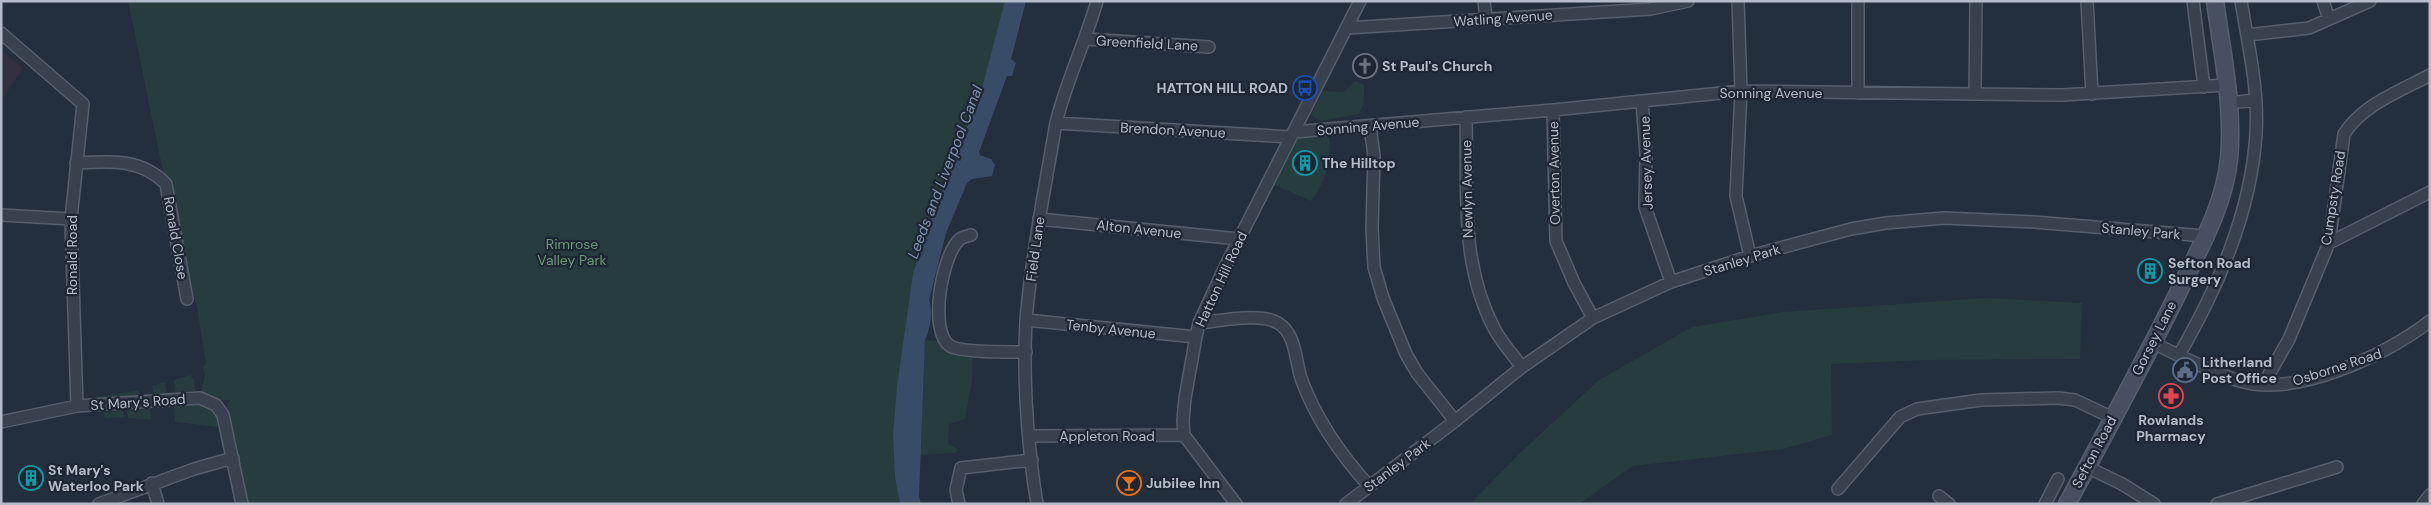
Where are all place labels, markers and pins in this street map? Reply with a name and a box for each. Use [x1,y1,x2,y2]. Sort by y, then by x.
church icon: St Paul's Church [1352,53,1378,79]
place label: St Paul's Church [1382,57,1492,75]
bus stop icon: HATTON HILL ROAD [1292,75,1318,101]
place label: HATTON HILL ROAD [1157,79,1288,97]
building icon: The Hilltop [1292,150,1318,176]
place label: The Hilltop [1322,154,1396,172]
place label: Sefton Road Surgery [2168,254,2251,288]
building icon: Sefton Road Surgery [2137,258,2163,284]
place label: Litherland Post Office [2202,353,2277,387]
public building icon: Litherland Post Office [2172,357,2198,383]
pharmacy icon: Rowlands Pharmacy [2158,383,2184,409]
place label: Rowlands Pharmacy [2136,411,2206,445]
place label: St Mary's Waterloo Park [48,461,144,495]
building icon: St Mary's Waterloo Park [18,465,44,491]
bar icon: Jubilee Inn [1116,470,1142,496]
place label: Jubilee Inn [1146,474,1220,492]

